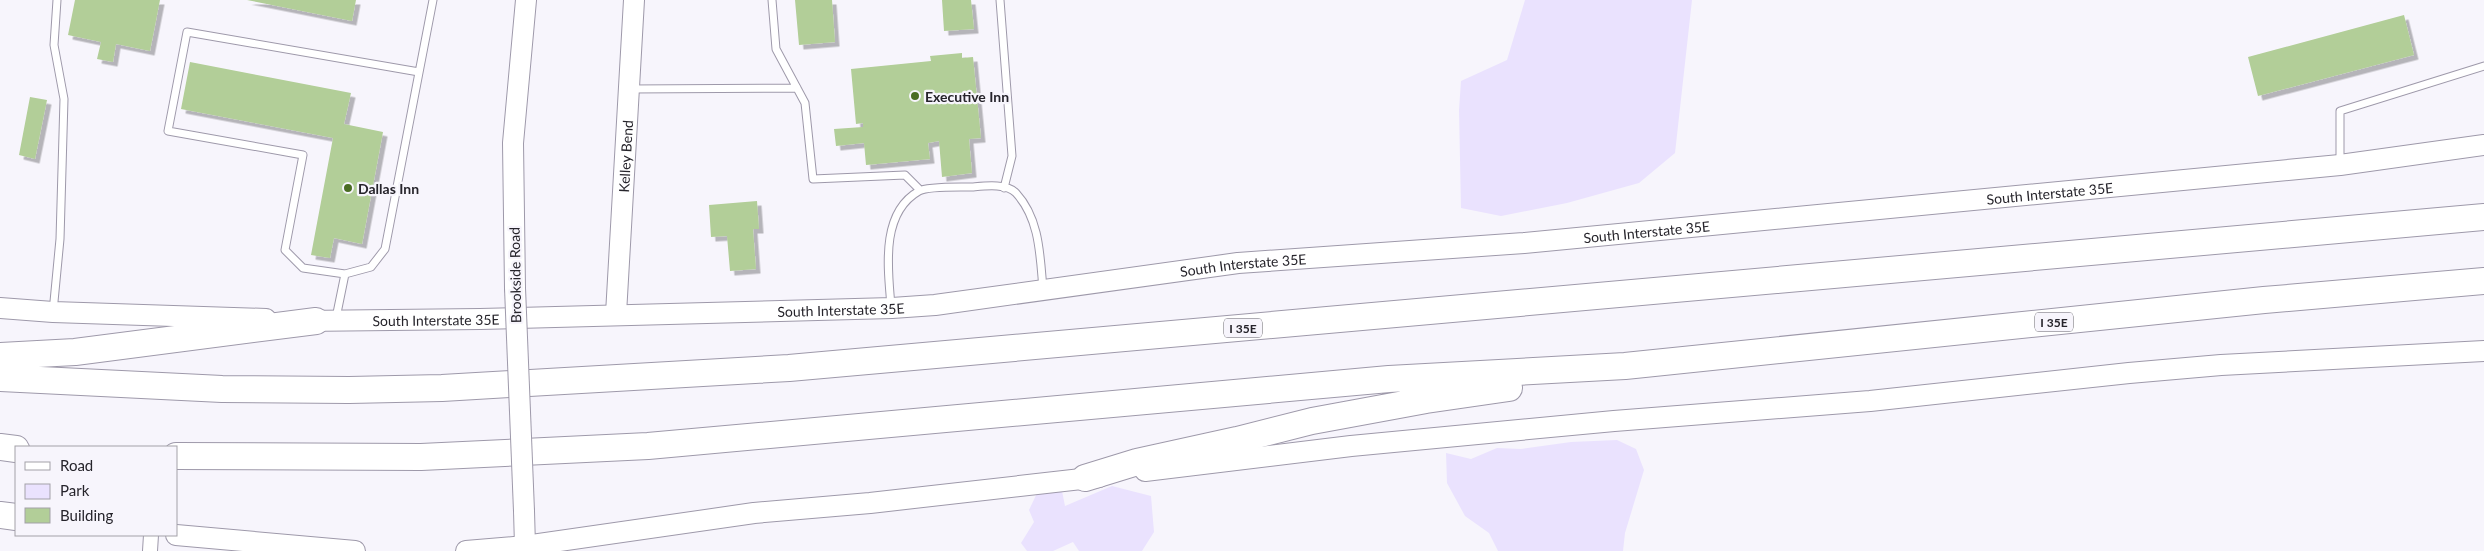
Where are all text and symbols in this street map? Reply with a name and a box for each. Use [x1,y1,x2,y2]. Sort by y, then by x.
place label: Executive Inn [925,88,1009,105]
marker: Executive Inn [909,90,921,102]
street label: Kelley Bend [614,120,636,193]
street label: South Interstate 35E [1986,178,2114,207]
place label: Dallas Inn [358,180,419,197]
marker: Dallas Inn [342,182,354,194]
street label: South Interstate 35E [1583,217,1711,246]
street label: Brookside Road [506,227,524,323]
street label: South Interstate 35E [1179,250,1307,279]
street label: South Interstate 35E [777,299,905,320]
street label: South Interstate 35E [372,310,500,329]
road number: I 35E [2035,313,2073,332]
road number: I 35E [1224,318,1262,338]
legend [15,446,178,536]
text: Road [60,456,93,474]
text: Park [60,481,90,499]
text: Building [60,506,113,524]

